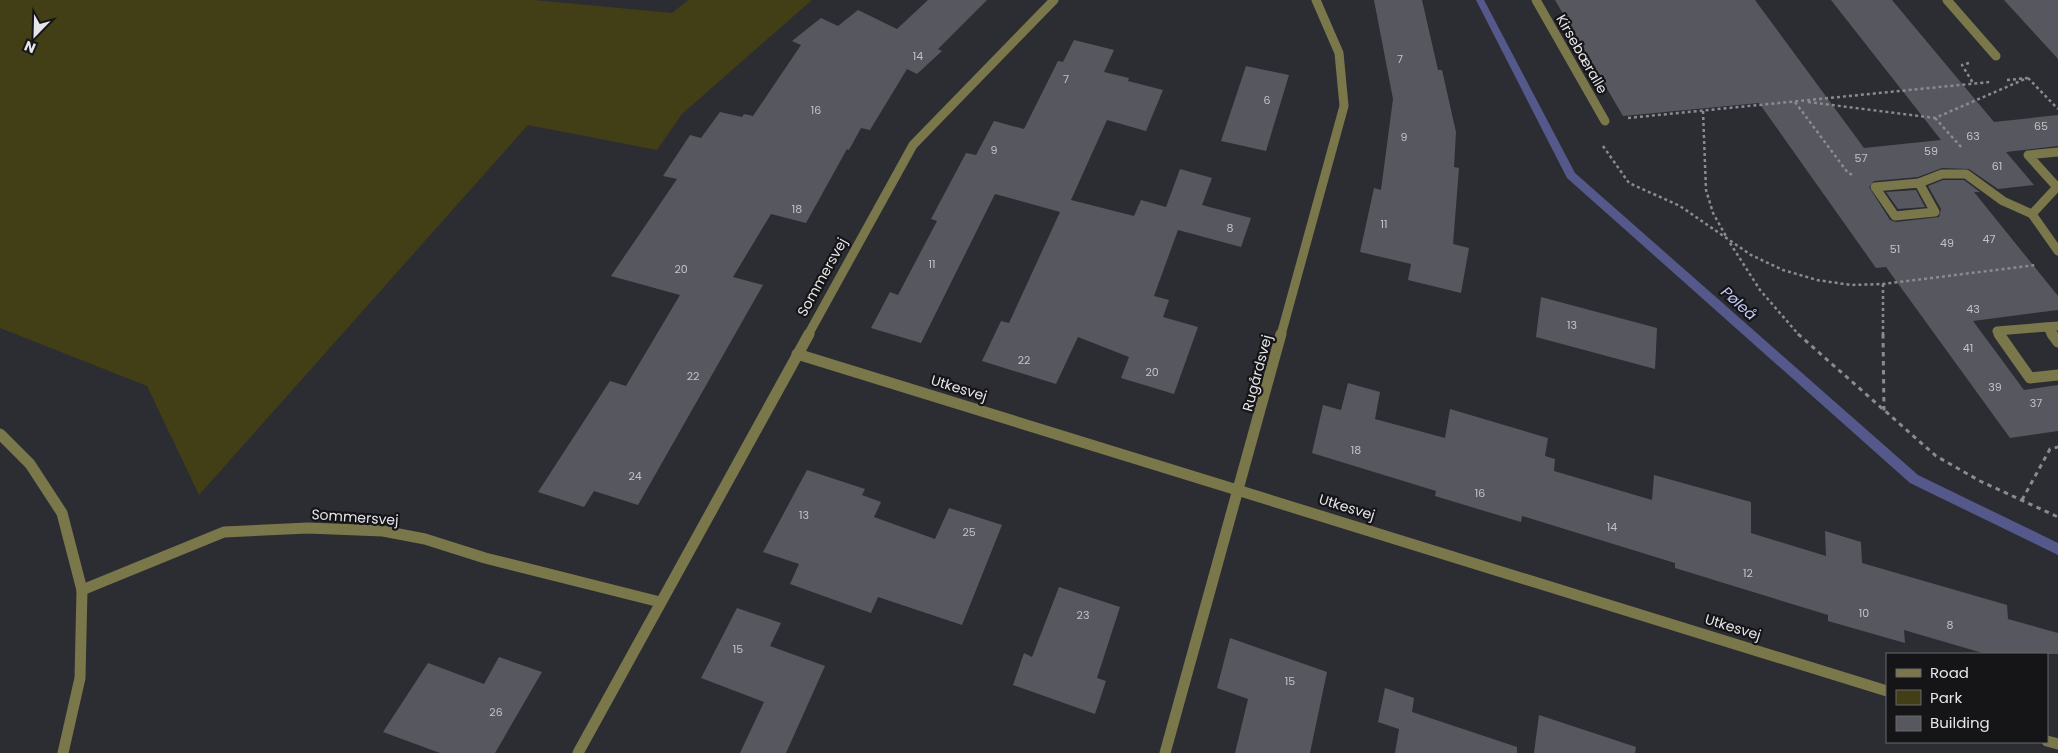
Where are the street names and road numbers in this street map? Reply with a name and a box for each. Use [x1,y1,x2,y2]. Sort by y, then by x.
street label: Kirsebæralle [1551,11,1613,97]
street label: Sommersvej [792,234,852,320]
street label: Rugårdsvej [1237,333,1277,413]
street label: Utkesvej [928,370,990,406]
street label: Utkesvej [1316,489,1378,525]
street label: Sommersvej [311,504,399,530]
street label: Utkesvej [1702,609,1764,645]

